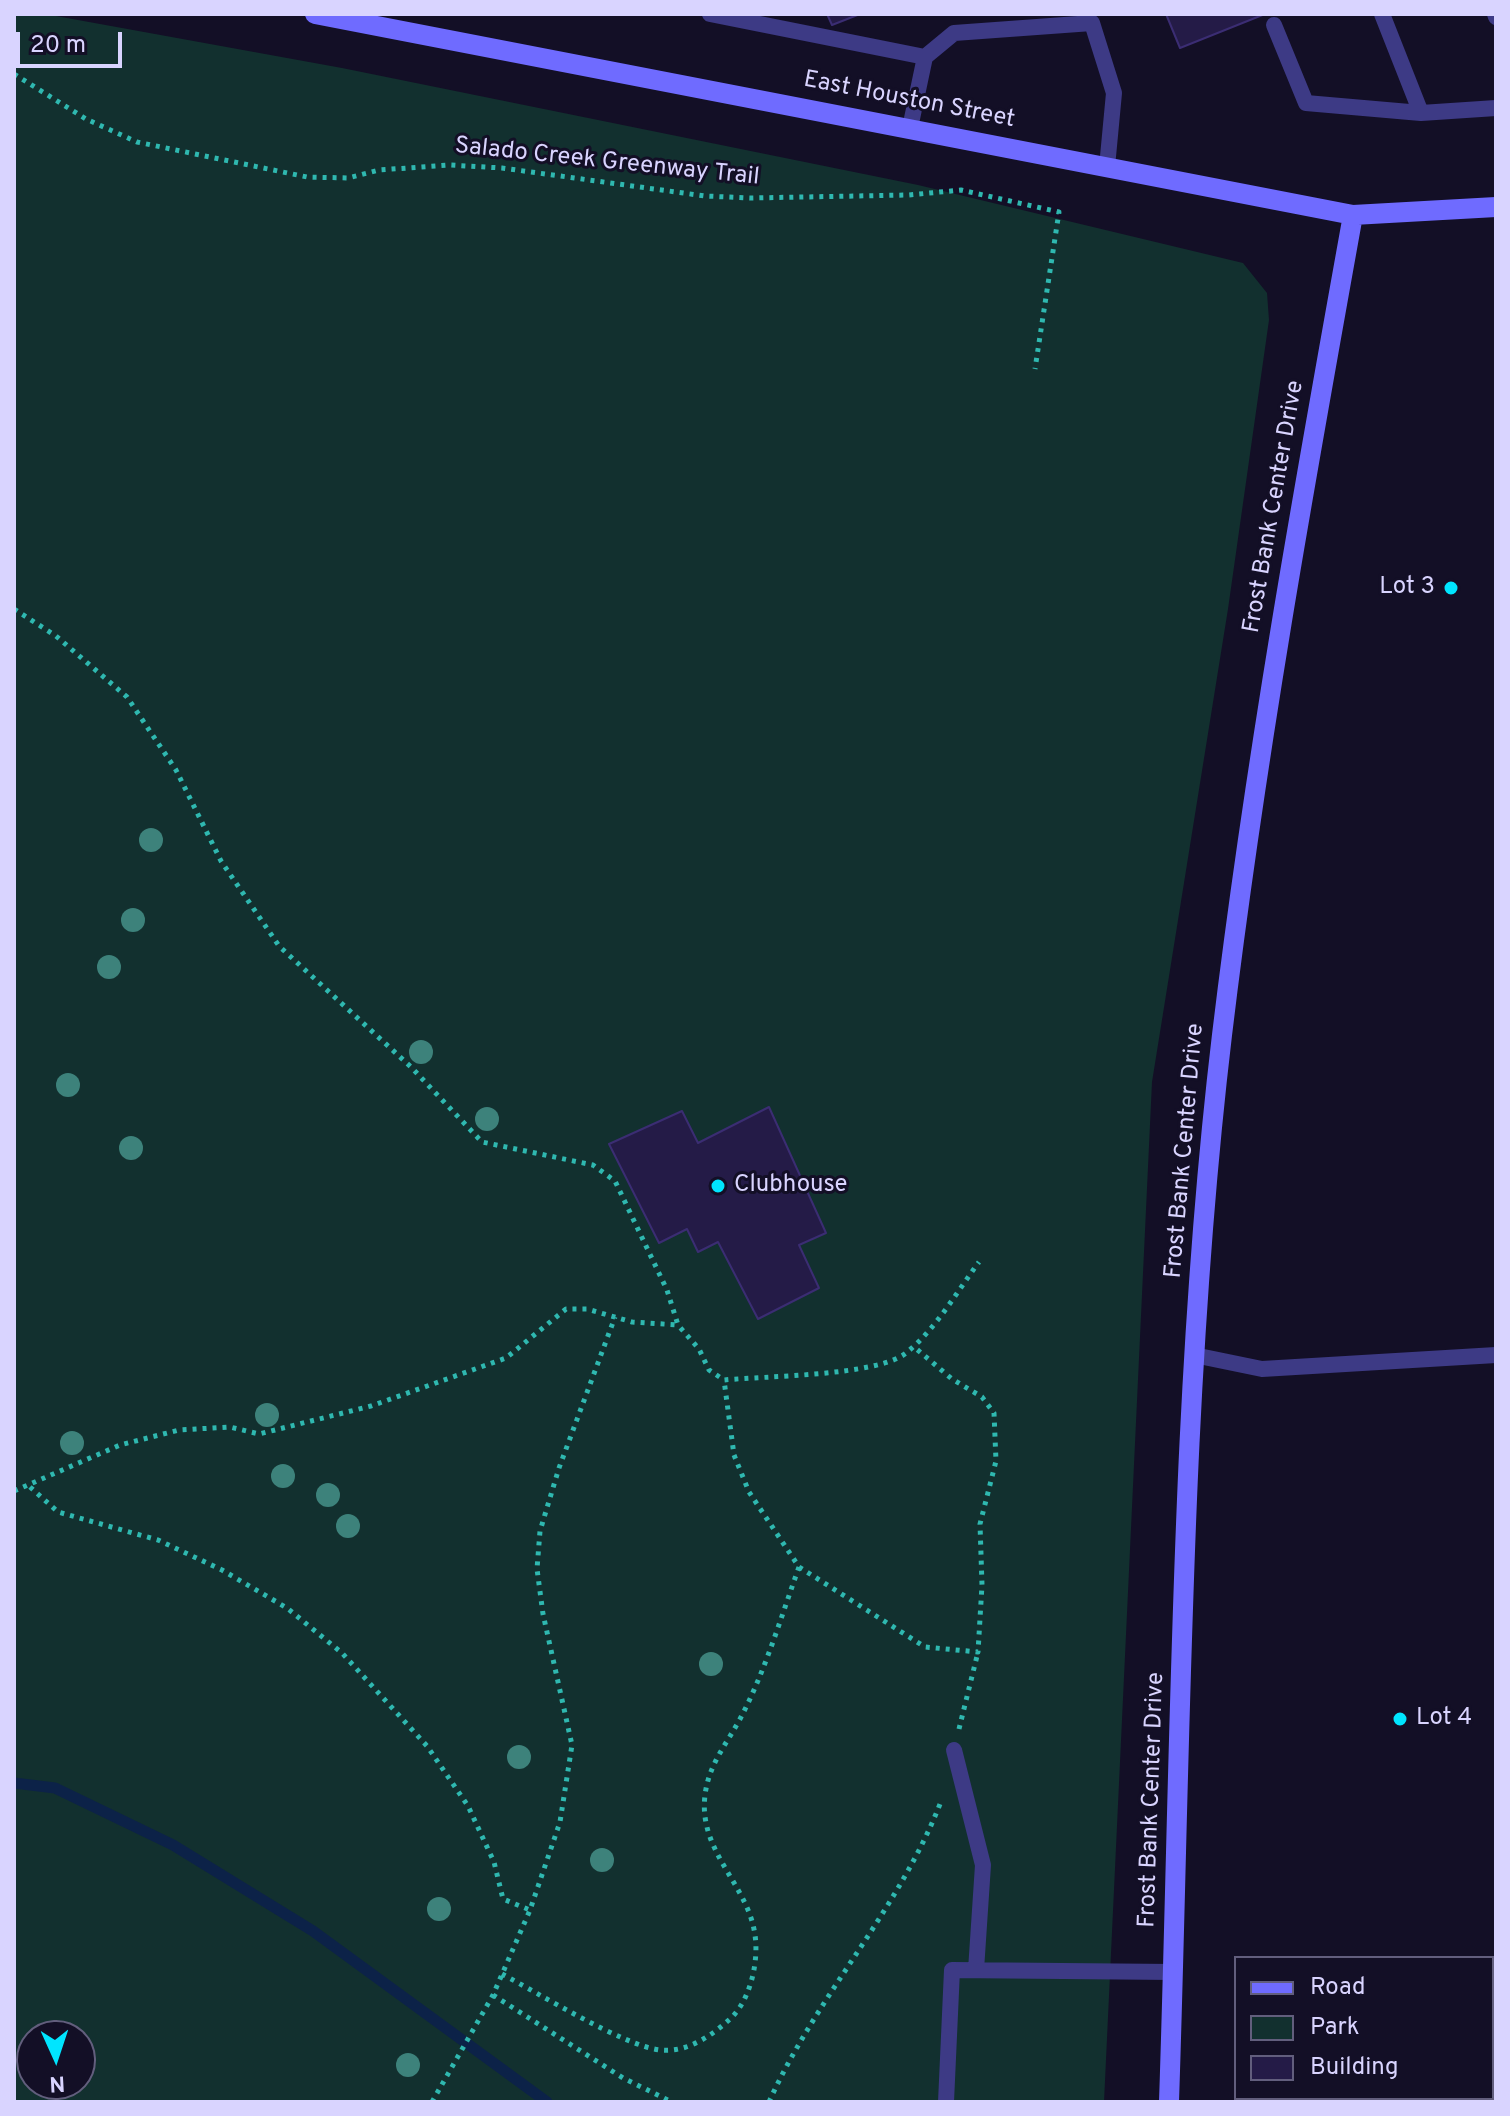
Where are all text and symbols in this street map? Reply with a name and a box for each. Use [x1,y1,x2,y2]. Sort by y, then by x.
scale bar [20,16,126,66]
text: 20 m [30,31,86,61]
street label: East Houston Street [801,66,1017,136]
street label: Salado Creek Greenway Trail [453,133,761,193]
street label: Frost Bank Center Drive [1239,379,1311,635]
place label: Lot 3 [1379,574,1435,602]
marker: Lot 3 [1442,579,1460,597]
street label: Frost Bank Center Drive [1161,1022,1211,1280]
place label: Clubhouse [734,1172,848,1200]
marker: Clubhouse [709,1177,727,1195]
street label: Frost Bank Center Drive [1134,1672,1172,1928]
place label: Lot 4 [1416,1705,1472,1733]
marker: Lot 4 [1391,1710,1409,1728]
legend [1234,1956,1494,2100]
text: Road [1310,1973,1366,2003]
text: Park [1310,2013,1360,2043]
north arrow [16,2020,96,2100]
text: Building [1310,2053,1399,2083]
text: N [49,2069,66,2096]

